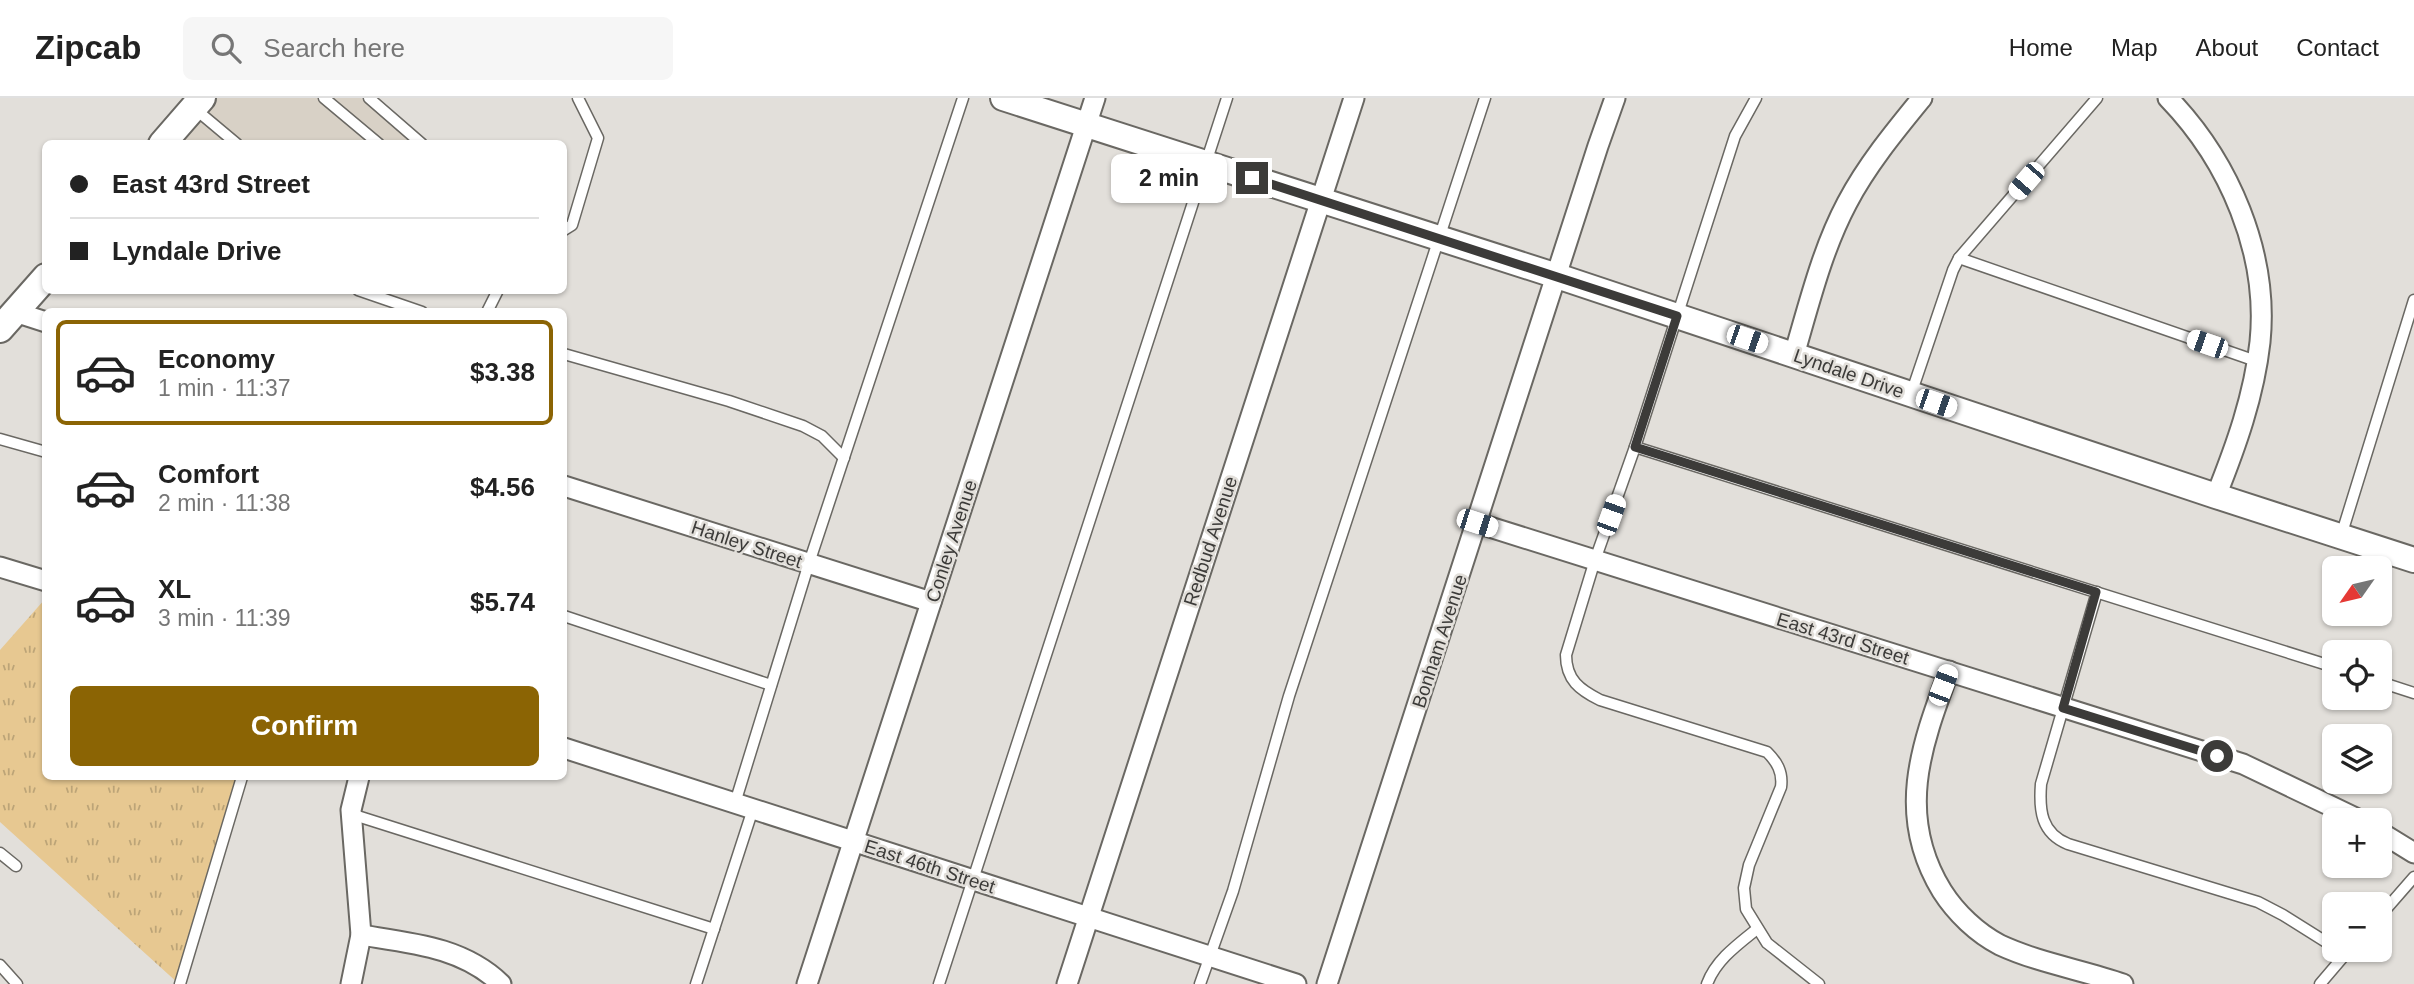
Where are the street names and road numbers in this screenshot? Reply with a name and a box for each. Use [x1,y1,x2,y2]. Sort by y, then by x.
street label: Lyndale Drive [1791,345,1907,402]
street label: Redbud Avenue [1180,474,1241,609]
street label: Conley Avenue [922,477,981,605]
street label: Hanley Street [689,517,806,572]
street label: Bonham Avenue [1408,572,1471,711]
street label: East 43rd Street [1774,608,1912,669]
street label: East 46th Street [862,835,999,898]

